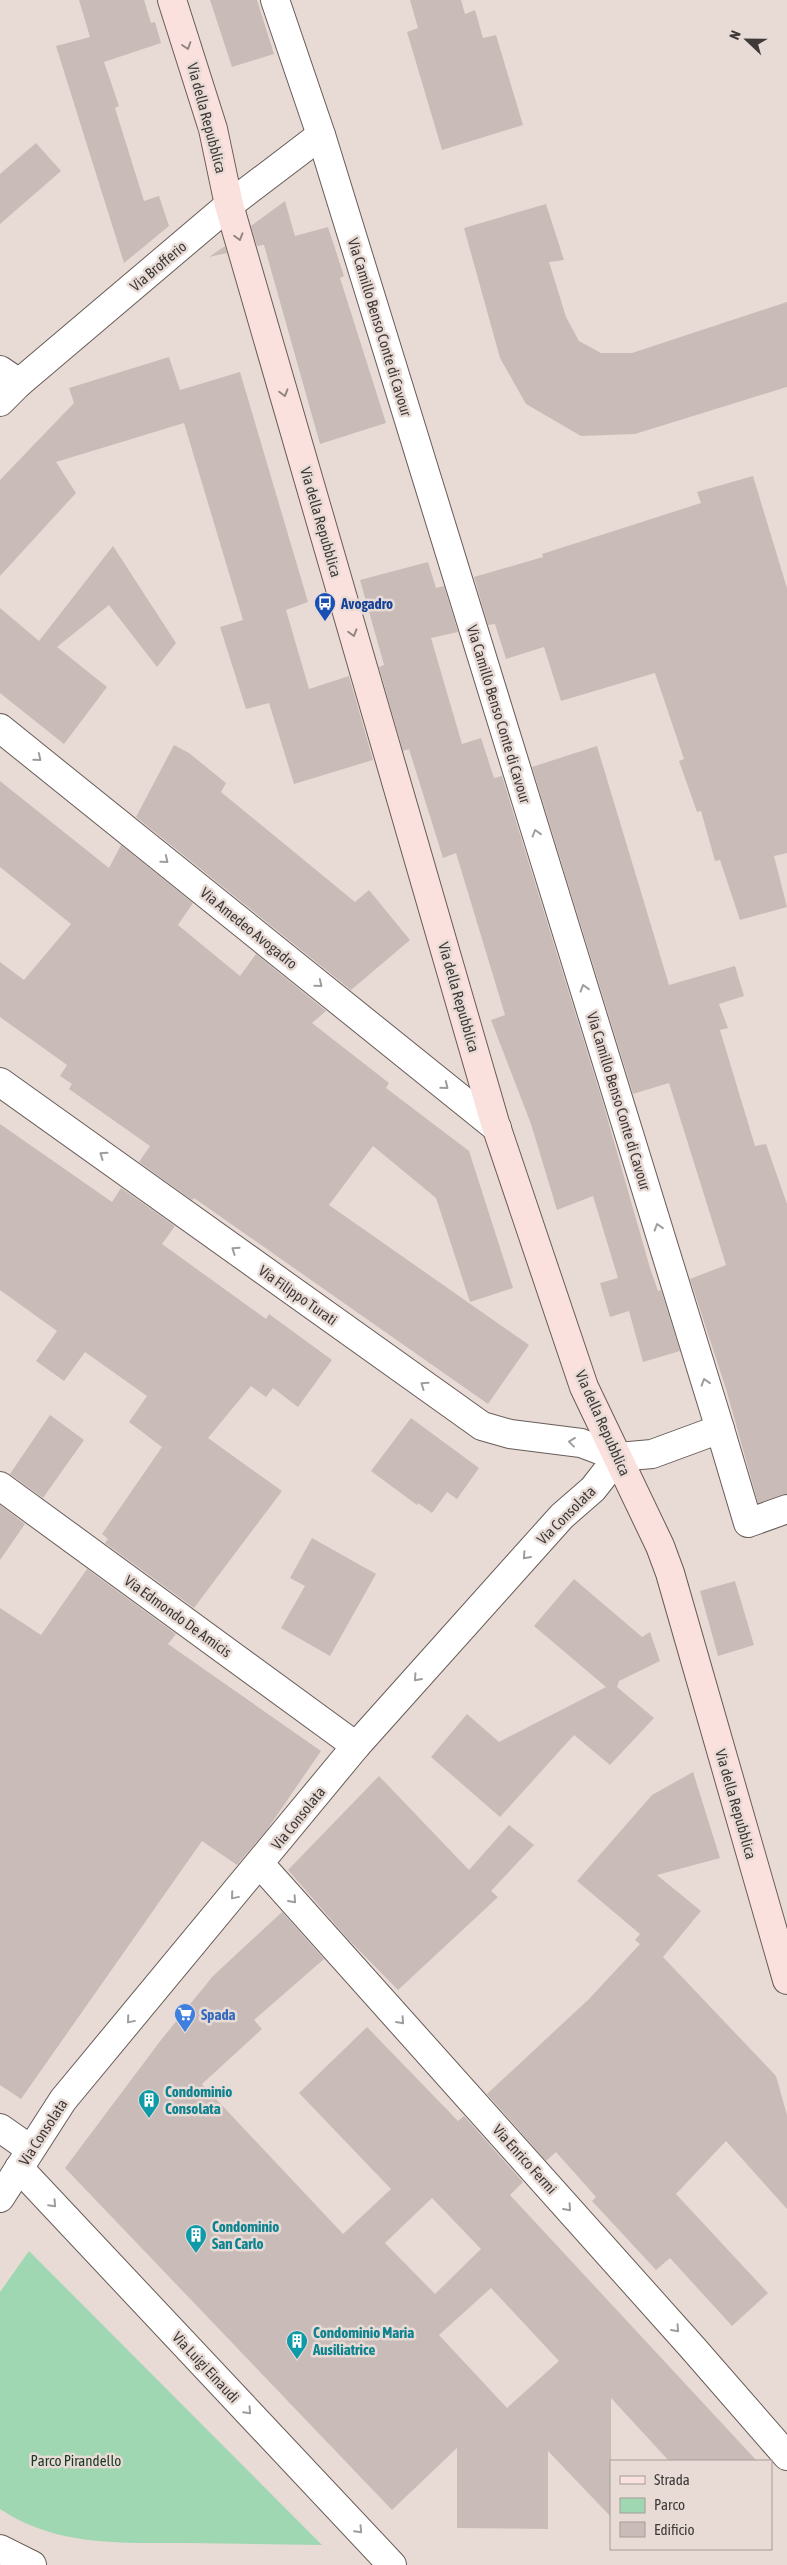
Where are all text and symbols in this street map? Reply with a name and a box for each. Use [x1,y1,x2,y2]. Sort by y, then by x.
north arrow [722,15,772,65]
text: N [726,28,744,42]
one-way arrow [181,42,191,50]
street label: Via della Repubblica [184,61,230,175]
one-way arrow [233,232,243,240]
street label: Via Camillo Benso Conte di Cavour [345,236,415,419]
street label: Via Brofferio [126,238,190,294]
one-way arrow [278,388,289,397]
street label: Via della Repubblica [297,465,345,579]
bus stop icon: Avogadro [313,591,337,622]
place label: Avogadro [340,595,393,612]
street label: Via Camillo Benso Conte di Cavour [464,623,534,806]
one-way arrow [348,628,358,637]
one-way arrow [32,753,41,761]
one-way arrow [531,829,541,838]
one-way arrow [159,855,168,864]
street label: Via Amedeo Avogadro [197,884,301,972]
street label: Via della Repubblica [435,940,483,1054]
one-way arrow [313,978,322,987]
one-way arrow [579,985,589,993]
street label: Via Camillo Benso Conte di Cavour [584,1010,654,1193]
one-way arrow [439,1080,448,1088]
one-way arrow [99,1152,109,1161]
one-way arrow [653,1223,663,1232]
one-way arrow [232,1247,241,1255]
street label: Via Filippo Turati [255,1262,341,1328]
street label: Via della Repubblica [572,1368,634,1478]
one-way arrow [701,1379,711,1387]
one-way arrow [421,1381,430,1391]
one-way arrow [568,1437,576,1447]
street label: Via Consolata [533,1482,599,1548]
one-way arrow [522,1551,531,1560]
street label: Via Edmondo De Amicis [121,1572,235,1660]
one-way arrow [414,1672,423,1681]
street label: Via della Repubblica [712,1747,760,1861]
street label: Via Consolata [268,1783,328,1853]
one-way arrow [230,1890,239,1899]
one-way arrow [287,1895,296,1904]
supermarket icon: Spada [173,2002,197,2033]
place label: Spada [201,2006,235,2023]
one-way arrow [126,2015,135,2024]
one-way arrow [395,2016,404,2025]
place label: Condominio Consolata [165,2083,232,2117]
building icon: Condominio Consolata [137,2088,161,2119]
street label: Via Consolata [15,2096,71,2168]
street label: Via Enrico Fermi [489,2121,561,2197]
one-way arrow [47,2198,56,2207]
one-way arrow [562,2202,571,2211]
place label: Condominio San Carlo [212,2218,279,2252]
building icon: Condominio San Carlo [184,2223,208,2254]
one-way arrow [671,2323,680,2332]
place label: Condominio Maria Ausiliatrice [312,2324,414,2358]
street label: Via Luigi Einaudi [169,2328,243,2406]
building icon: Condominio Maria Ausiliatrice [285,2329,309,2360]
one-way arrow [242,2406,251,2415]
park label: Parco Pirandello [31,2452,121,2469]
legend [610,2460,772,2550]
text: Strada [654,2471,690,2488]
text: Parco [654,2496,685,2513]
text: Edificio [654,2521,695,2538]
one-way arrow [353,2524,362,2533]

